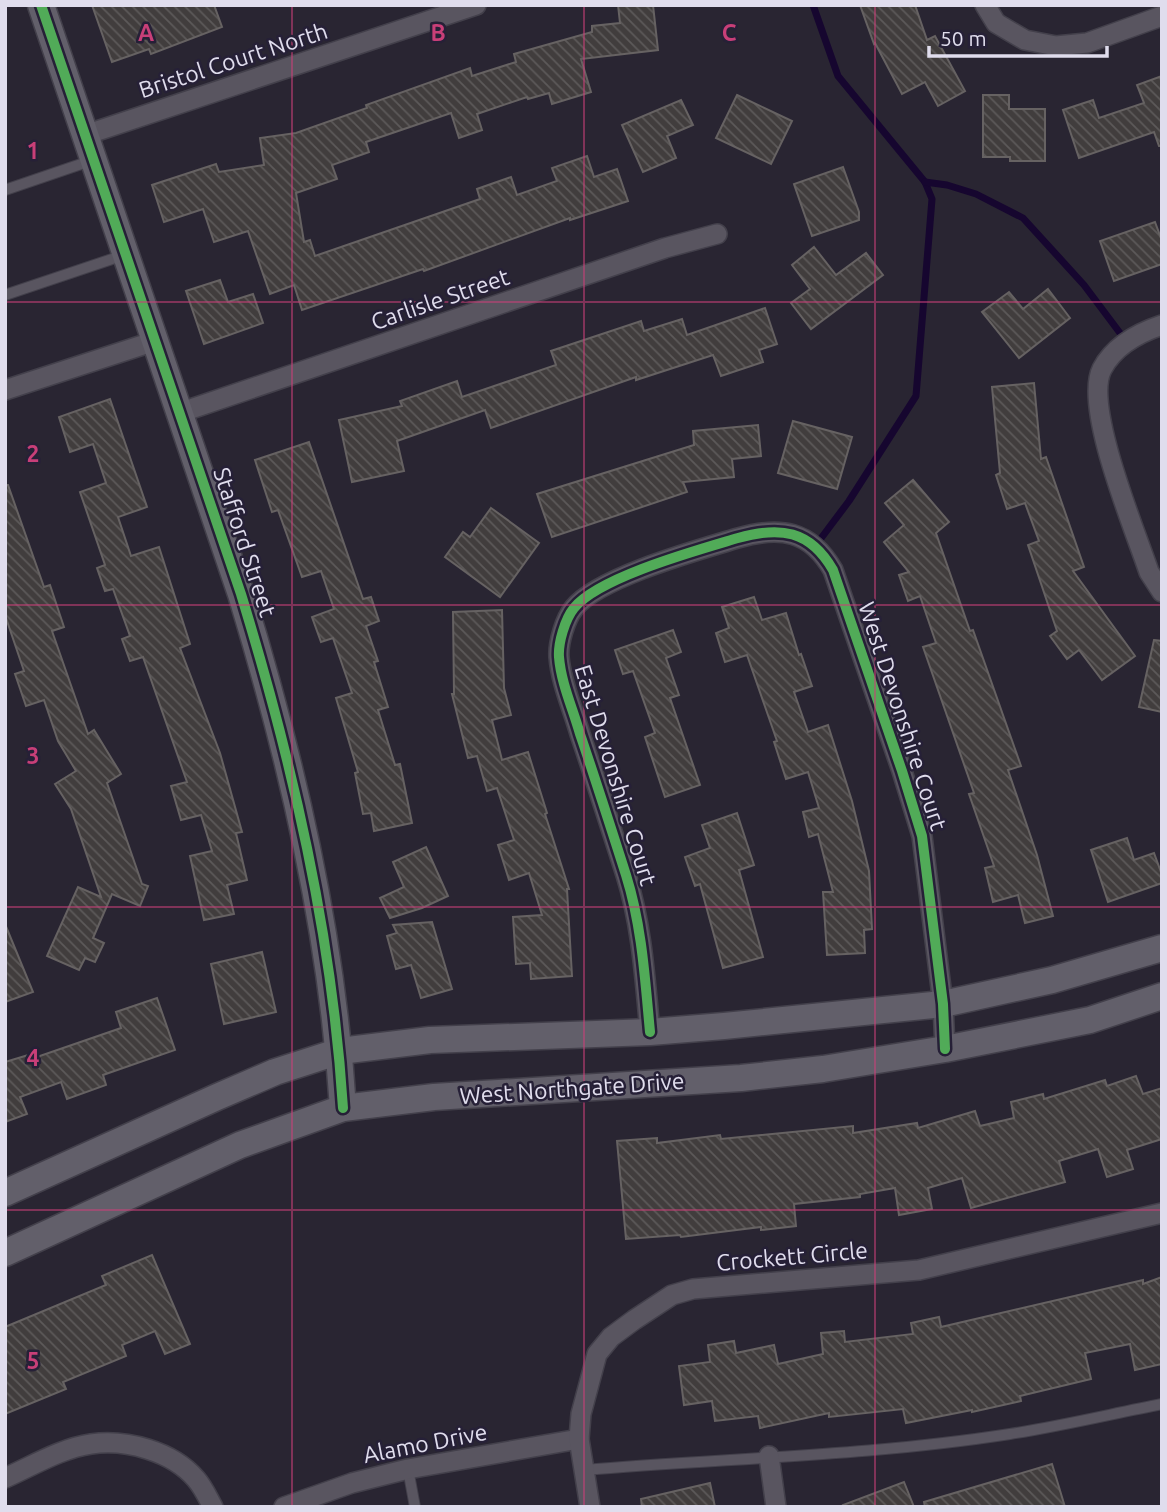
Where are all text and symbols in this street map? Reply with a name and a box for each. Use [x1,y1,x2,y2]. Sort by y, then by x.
scale bar [929,14,1108,58]
street label: Bristol Court North [135,18,331,102]
text: A [138,20,154,45]
text: B [430,20,446,45]
text: C [722,20,737,45]
text: 50 m [940,26,987,50]
text: 1 [27,138,39,163]
street label: Carlisle Street [368,264,512,334]
text: 2 [27,441,39,466]
street label: Stafford Street [209,464,281,620]
street label: West Devonshire Court [854,599,952,833]
street label: East Devonshire Court [570,662,662,888]
text: 3 [27,743,39,768]
text: 4 [27,1045,40,1070]
street label: West Northgate Drive [459,1068,685,1108]
street label: Crockett Circle [715,1237,869,1275]
text: 5 [27,1348,39,1373]
street label: Alamo Drive [361,1419,489,1467]

